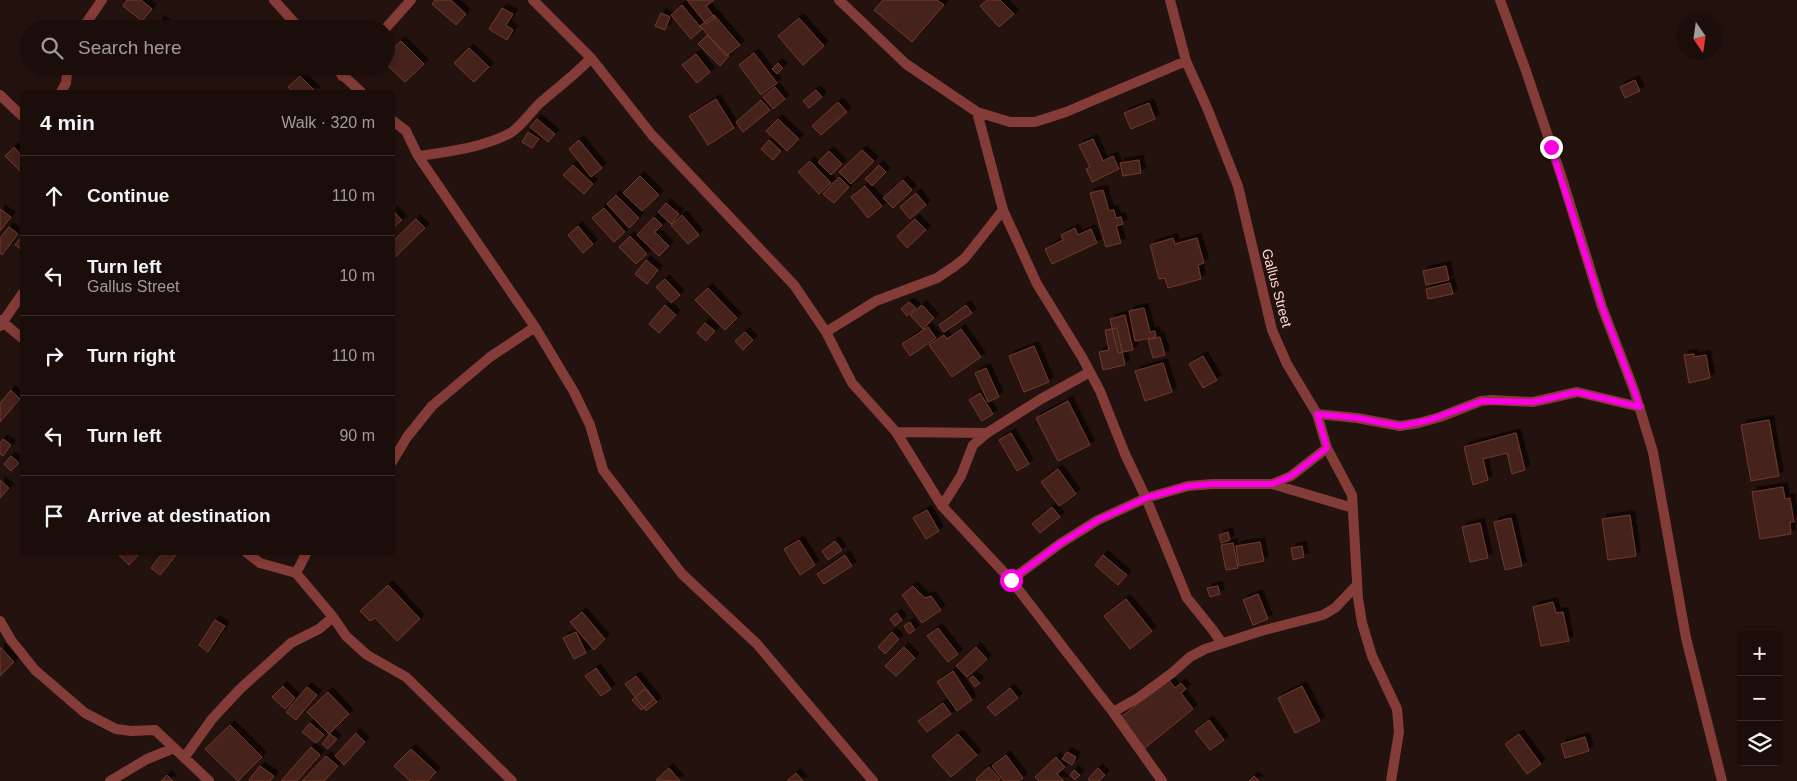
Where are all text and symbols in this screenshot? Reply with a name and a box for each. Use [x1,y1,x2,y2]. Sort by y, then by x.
north arrow [1677,15,1722,60]
search box [20,20,395,75]
icon: search [38,34,66,62]
text: Search here [78,37,182,58]
text: 4 min [40,111,95,134]
text: Walk · 320 m [281,114,375,131]
route end [1540,136,1563,159]
icon: ahead [40,182,68,210]
text: Continue [87,185,169,206]
text: 110 m [332,187,375,204]
street label: Gallus Street [1259,247,1295,329]
text: Turn left [87,256,162,277]
icon: left [40,262,68,290]
text: 10 m [339,267,375,284]
text: Gallus Street [87,278,179,295]
icon: right [40,342,68,370]
text: Turn right [87,345,175,366]
text: 110 m [332,347,375,364]
icon: left [40,422,68,450]
text: Turn left [87,425,162,446]
text: 90 m [339,427,375,444]
icon: arrive [40,502,68,530]
text: Arrive at destination [87,505,271,526]
route start [1000,569,1023,592]
map controls [1737,631,1782,766]
button: + [1737,631,1782,676]
button: − [1737,676,1782,721]
button: layers [1737,721,1782,766]

